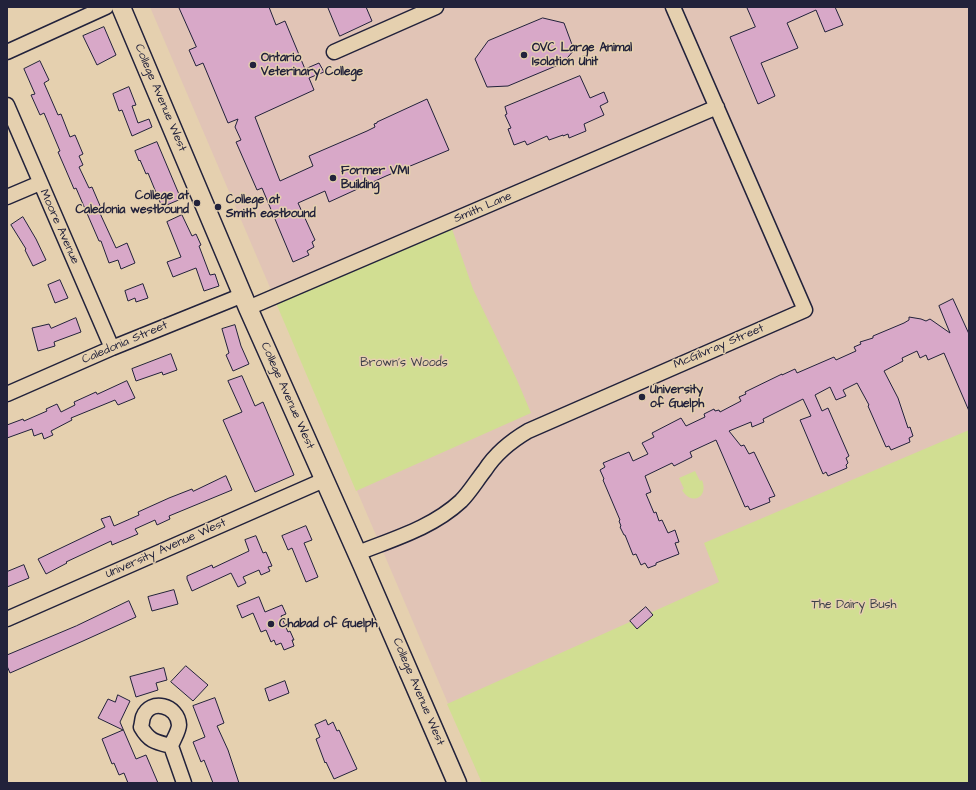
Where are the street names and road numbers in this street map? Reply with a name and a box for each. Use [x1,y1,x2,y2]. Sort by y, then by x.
street label: College Avenue West [131,42,189,154]
street label: Moore Avenue [36,187,82,267]
street label: Smith Lane [452,189,514,227]
street label: Caledonia Street [80,318,170,368]
street label: McGilvray Street [672,321,766,373]
street label: College Avenue West [257,340,317,452]
street label: University Avenue West [104,516,228,582]
street label: College Avenue West [389,636,447,748]

